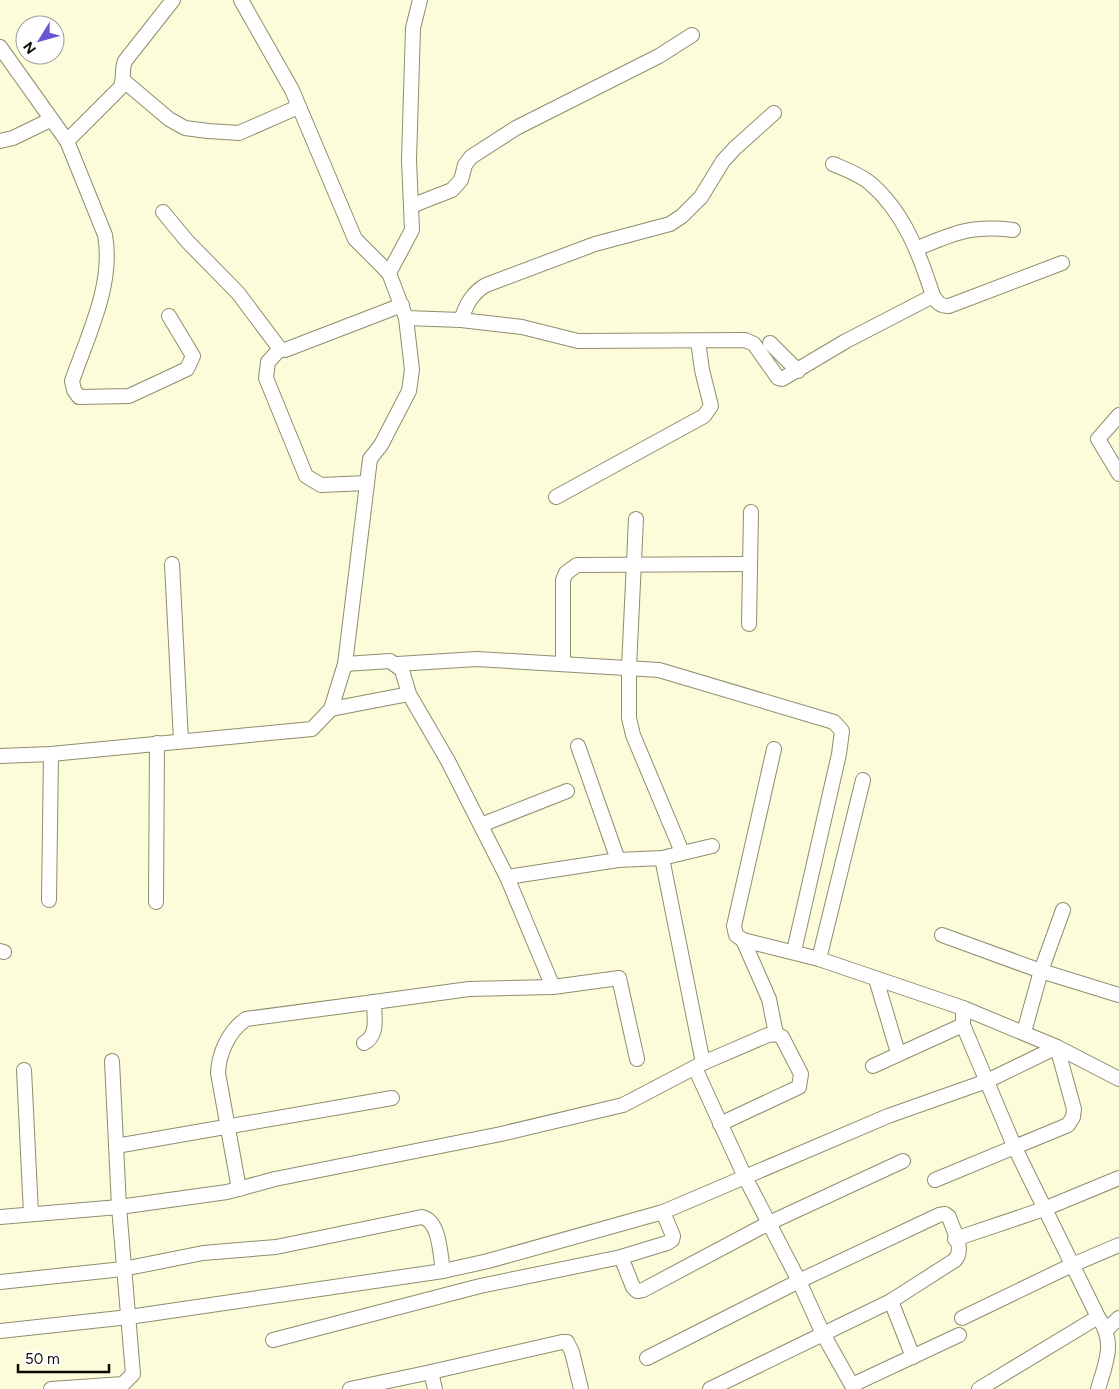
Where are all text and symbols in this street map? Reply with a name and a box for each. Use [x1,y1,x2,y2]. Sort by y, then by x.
north arrow [15,15,65,65]
text: N [20,38,40,57]
scale bar [18,1342,109,1374]
text: 50 m [25,1350,60,1368]

